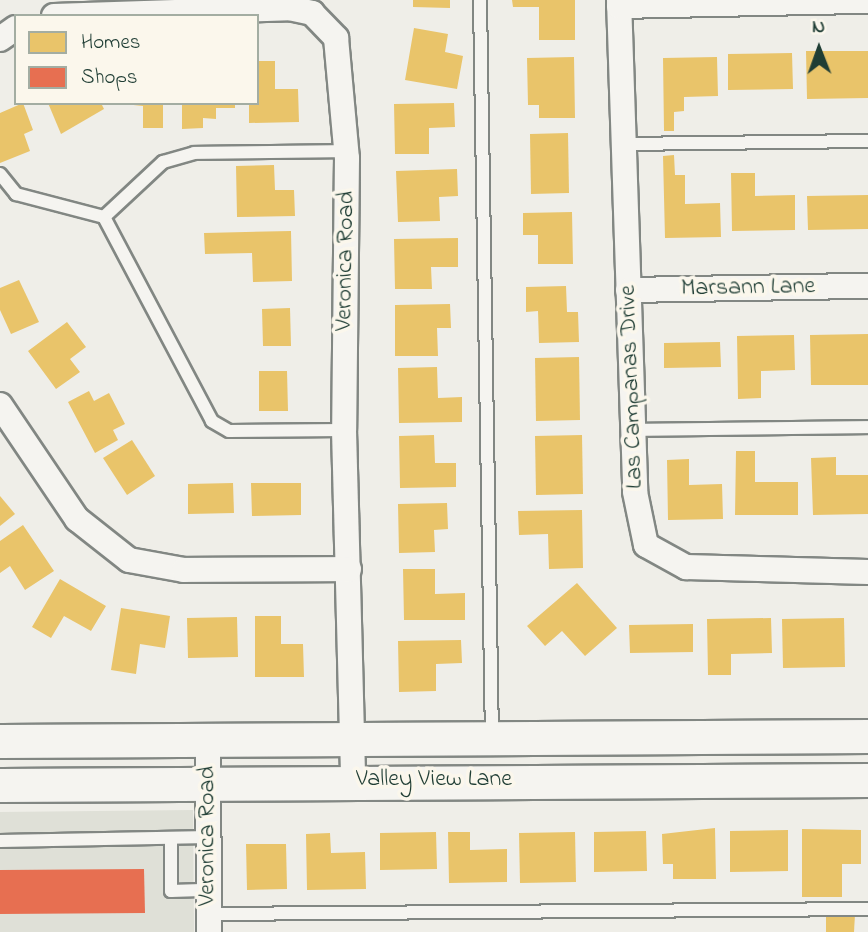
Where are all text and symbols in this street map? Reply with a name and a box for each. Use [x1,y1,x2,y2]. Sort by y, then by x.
legend [14,14,259,105]
north arrow [784,14,854,84]
text: N [812,14,825,41]
text: Homes [81,28,141,58]
text: Shops [81,63,138,93]
street label: Veronica Road [330,191,362,331]
street label: Marsann Lane [681,272,815,304]
street label: Las Campanas Drive [614,285,650,489]
street label: Veronica Road [194,766,222,906]
street label: Valley View Lane [356,766,512,794]

